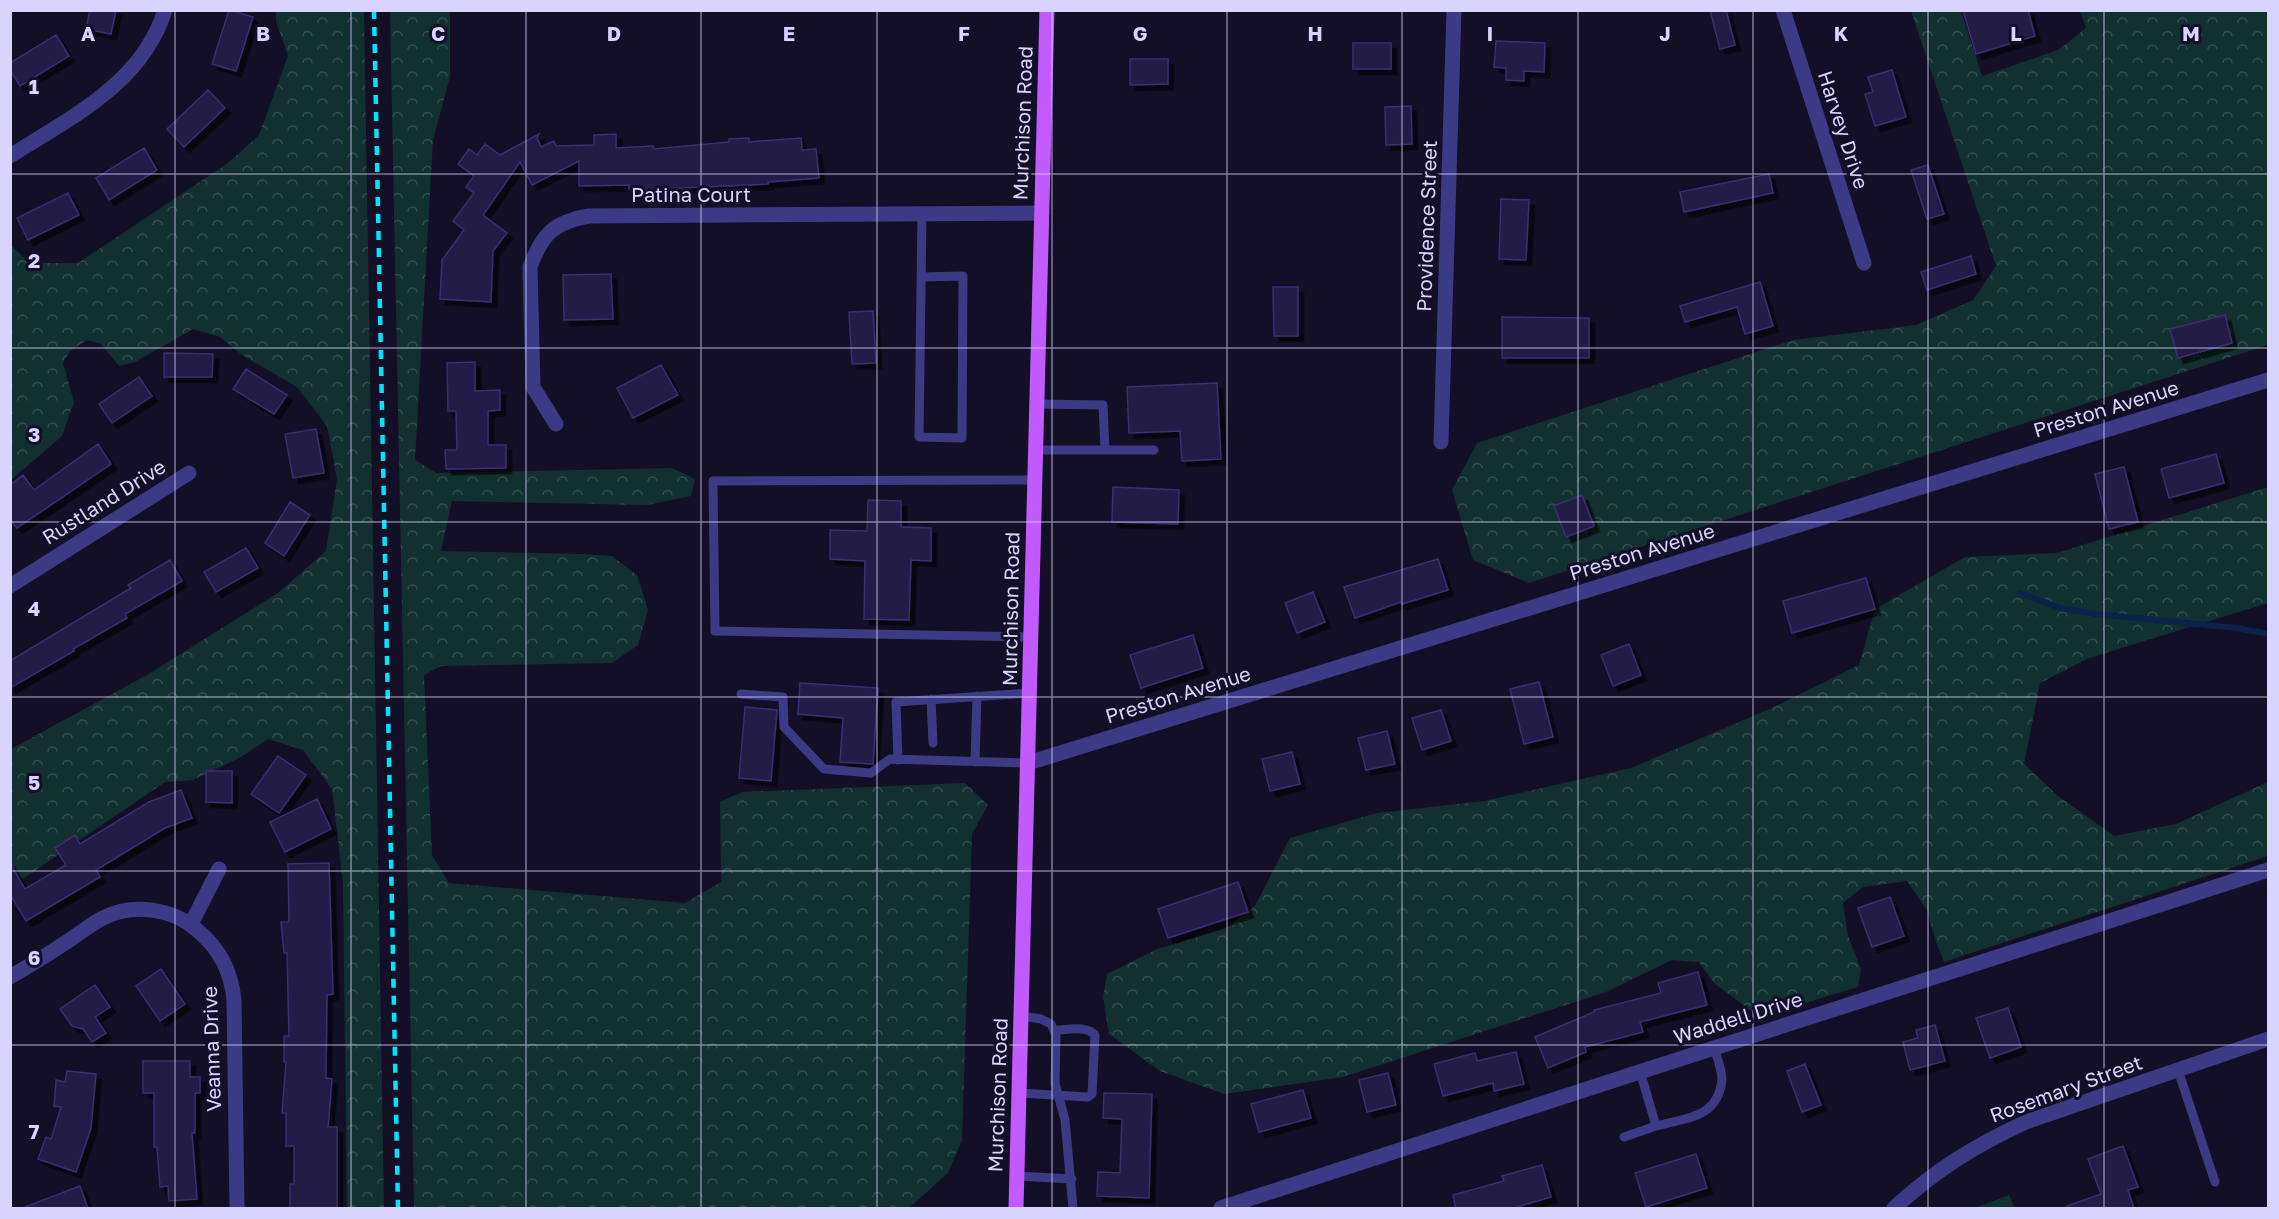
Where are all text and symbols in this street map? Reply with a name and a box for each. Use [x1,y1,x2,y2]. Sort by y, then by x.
text: A [81,21,95,45]
text: B [256,21,270,45]
text: C [431,21,445,45]
text: D [607,21,621,45]
text: E [783,21,795,45]
text: F [958,21,970,45]
text: G [1133,21,1147,45]
text: H [1307,21,1323,45]
text: I [1487,21,1493,45]
text: J [1659,21,1671,45]
text: K [1834,21,1849,45]
text: L [2010,21,2022,45]
text: M [2182,21,2200,45]
street label: Murchison Road [1007,45,1037,201]
street label: Harvey Drive [1814,68,1874,192]
text: 1 [29,74,39,98]
street label: Providence Street [1411,140,1441,312]
street label: Patina Court [631,182,751,206]
text: 2 [28,248,40,272]
street label: Preston Avenue [2030,375,2181,442]
text: 3 [28,422,40,446]
street label: Rustland Drive [37,454,170,549]
street label: Preston Avenue [1566,518,1717,585]
street label: Murchison Road [997,532,1023,686]
text: 4 [28,596,40,620]
street label: Preston Avenue [1102,661,1253,728]
text: 5 [28,770,40,794]
text: 6 [28,945,40,969]
street label: Veanna Drive [197,986,225,1112]
street label: Waddell Drive [1670,986,1805,1048]
street label: Murchison Road [982,1017,1012,1173]
street label: Rosemary Street [1986,1049,2145,1127]
text: 7 [29,1119,40,1143]

